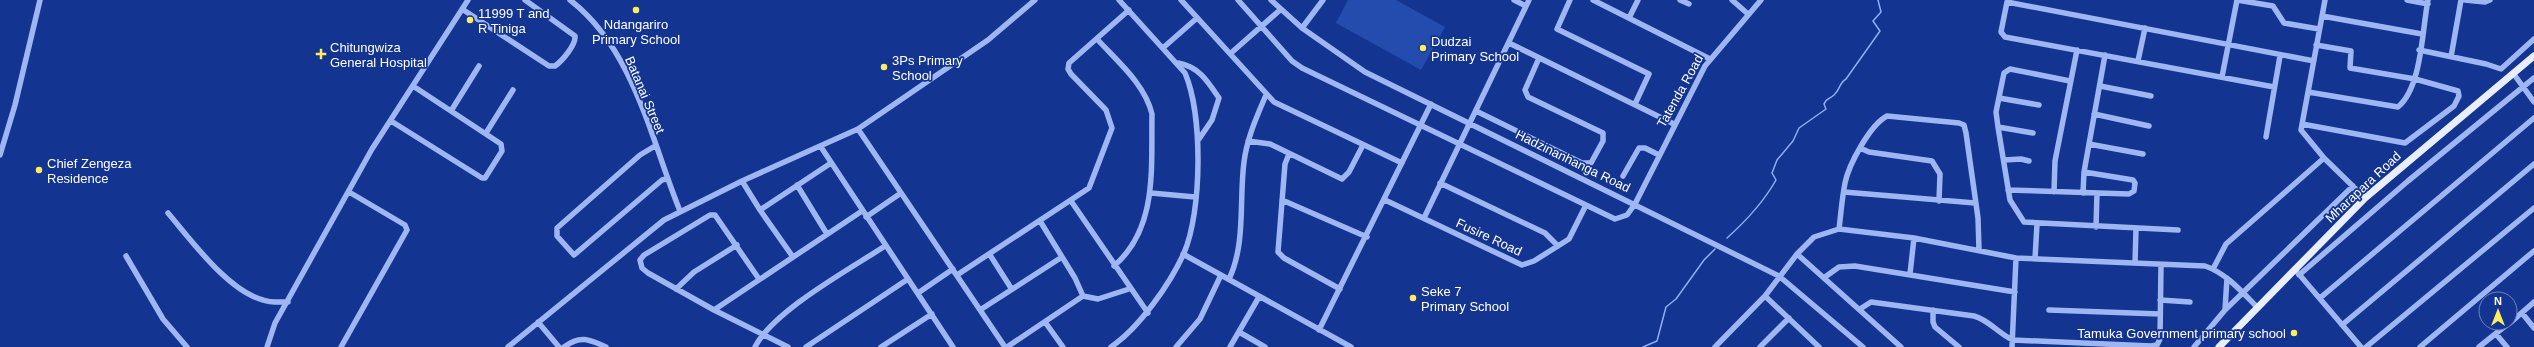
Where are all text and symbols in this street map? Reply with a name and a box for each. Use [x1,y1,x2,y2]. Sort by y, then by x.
marker: Ndangariro Primary School [631,5,641,15]
place label: 11999 T and R Tiniga [478,6,550,36]
marker: 11999 T and R Tiniga [465,15,475,25]
place label: Ndangariro Primary School [592,17,680,47]
place label: Dudzai Primary School [1431,34,1519,64]
place label: Chitungwiza General Hospital [330,40,427,70]
marker: Dudzai Primary School [1418,43,1428,53]
marker: Chitungwiza General Hospital [315,48,327,60]
street label: Tatenda Road [1654,52,1706,130]
place label: 3Ps Primary School [892,53,963,83]
street label: Batanai Street [622,54,668,136]
marker: 3Ps Primary School [879,62,889,72]
street label: Hadzinanhanga Road [1513,127,1633,195]
street label: Mharapara Road [2322,148,2404,226]
place label: Chief Zengeza Residence [47,156,132,186]
marker: Chief Zengeza Residence [34,165,44,175]
street label: Fusire Road [1454,215,1524,259]
place label: Seke 7 Primary School [1421,284,1509,314]
north arrow [2478,291,2518,331]
marker: Seke 7 Primary School [1408,293,1418,303]
text: N [2494,295,2502,307]
place label: Tamuka Government primary school [2077,326,2286,341]
marker: Tamuka Government primary school [2289,328,2299,338]

